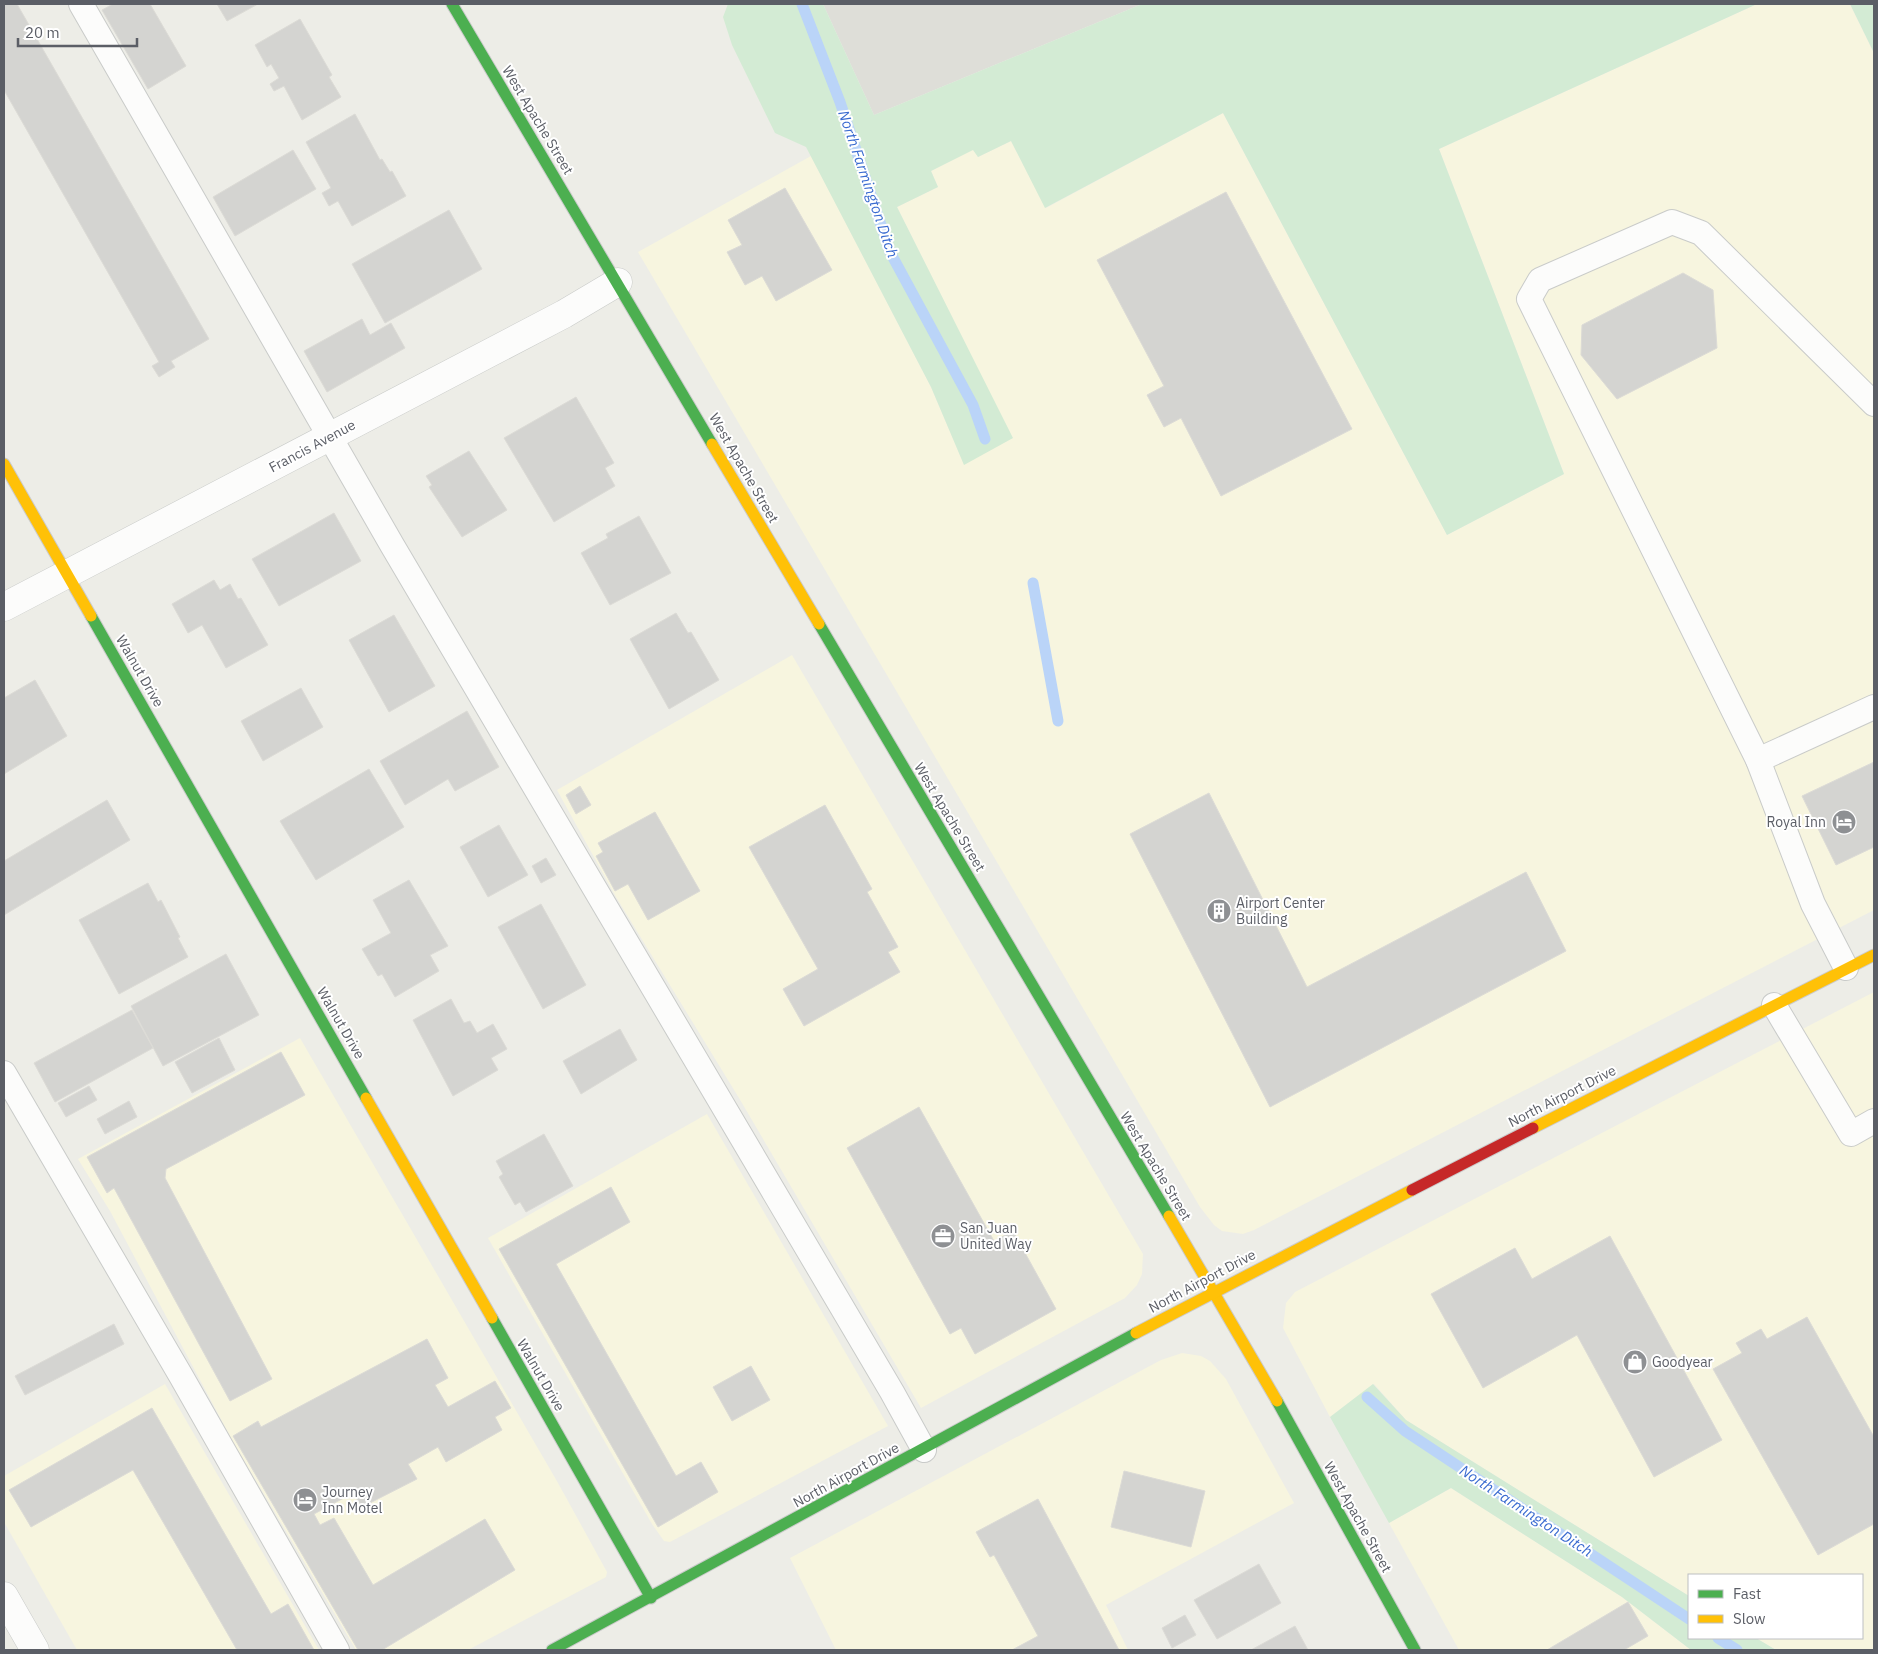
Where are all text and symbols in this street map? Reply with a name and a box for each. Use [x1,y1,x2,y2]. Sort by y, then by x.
scale bar [18,15,136,47]
text: 20 m [25,23,60,42]
street label: West Apache Street [498,62,578,178]
water label: North Farmington Ditch [834,108,903,260]
street label: West Apache Street [705,410,783,526]
street label: Francis Avenue [266,415,359,476]
street label: Walnut Drive [112,632,168,711]
street label: West Apache Street [910,759,990,875]
hotel icon: Royal Inn [1831,809,1857,835]
place label: Royal Inn [1767,813,1826,831]
place label: Airport Center Building [1236,894,1325,928]
building icon: Airport Center Building [1206,898,1232,924]
street label: Walnut Drive [313,984,369,1063]
street label: North Airport Drive [1505,1061,1619,1131]
street label: West Apache Street [1116,1108,1196,1224]
place label: San Juan United Way [960,1219,1032,1253]
office icon: San Juan United Way [930,1223,956,1249]
street label: North Airport Drive [1145,1245,1259,1317]
street label: Walnut Drive [513,1336,569,1415]
shop icon: Goodyear [1622,1349,1648,1375]
place label: Goodyear [1652,1353,1713,1371]
street label: North Airport Drive [790,1438,902,1512]
street label: West Apache Street [1320,1458,1396,1576]
water label: North Farmington Ditch [1456,1460,1596,1561]
place label: Journey Inn Motel [322,1483,383,1517]
hotel icon: Journey Inn Motel [292,1487,318,1513]
legend [1688,1574,1863,1639]
text: Fast [1733,1584,1761,1603]
text: Slow [1733,1609,1766,1628]

